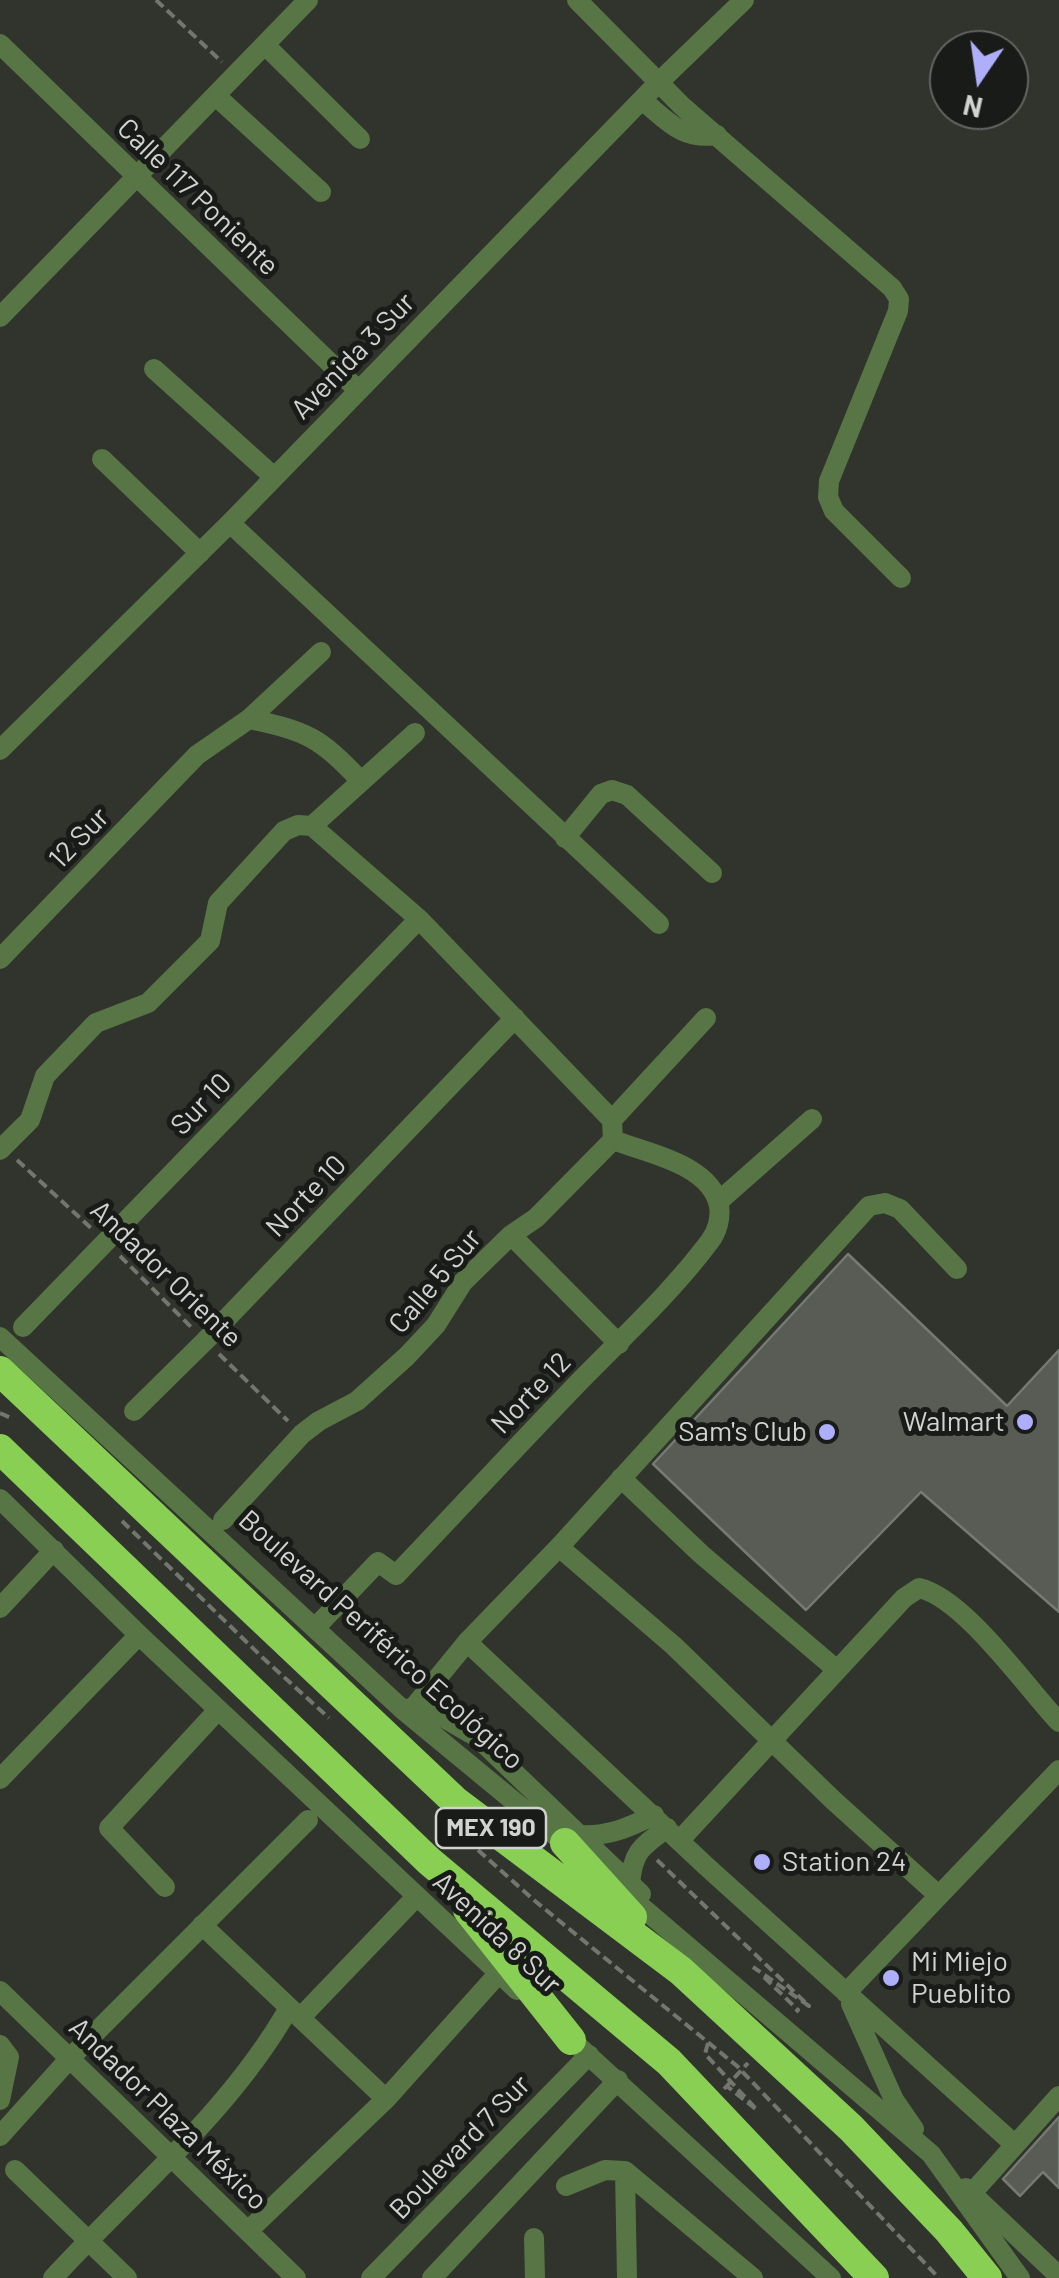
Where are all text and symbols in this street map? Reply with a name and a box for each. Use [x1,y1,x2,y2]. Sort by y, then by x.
north arrow [929,30,1029,130]
text: N [960,89,986,126]
street label: Calle 117 Poniente [110,112,286,282]
street label: Avenida 3 Sur [284,286,422,426]
street label: 12 Sur [42,800,116,876]
street label: Sur 10 [164,1066,238,1142]
street label: Norte 10 [259,1148,353,1244]
street label: Andador Oriente [83,1193,249,1355]
street label: Calle 5 Sur [382,1222,488,1340]
street label: Norte 12 [484,1345,578,1441]
place label: Walmart [903,1405,1005,1439]
marker: Walmart [1014,1411,1036,1433]
place label: Sam's Club [678,1415,807,1449]
marker: Sam's Club [816,1421,838,1443]
street label: Boulevard Periférico Ecológico [232,1503,530,1777]
road number: MEX 190 [436,1808,546,1848]
place label: Station 24 [782,1845,906,1879]
marker: Station 24 [751,1851,773,1873]
street label: Avenida 8 Sur [426,1865,568,2001]
place label: Mi Miejo Pueblito [911,1945,1011,2011]
marker: Mi Miejo Pueblito [880,1967,902,1989]
street label: Andador Plaza México [62,2011,274,2217]
street label: Boulevard 7 Sur [383,2068,537,2226]

